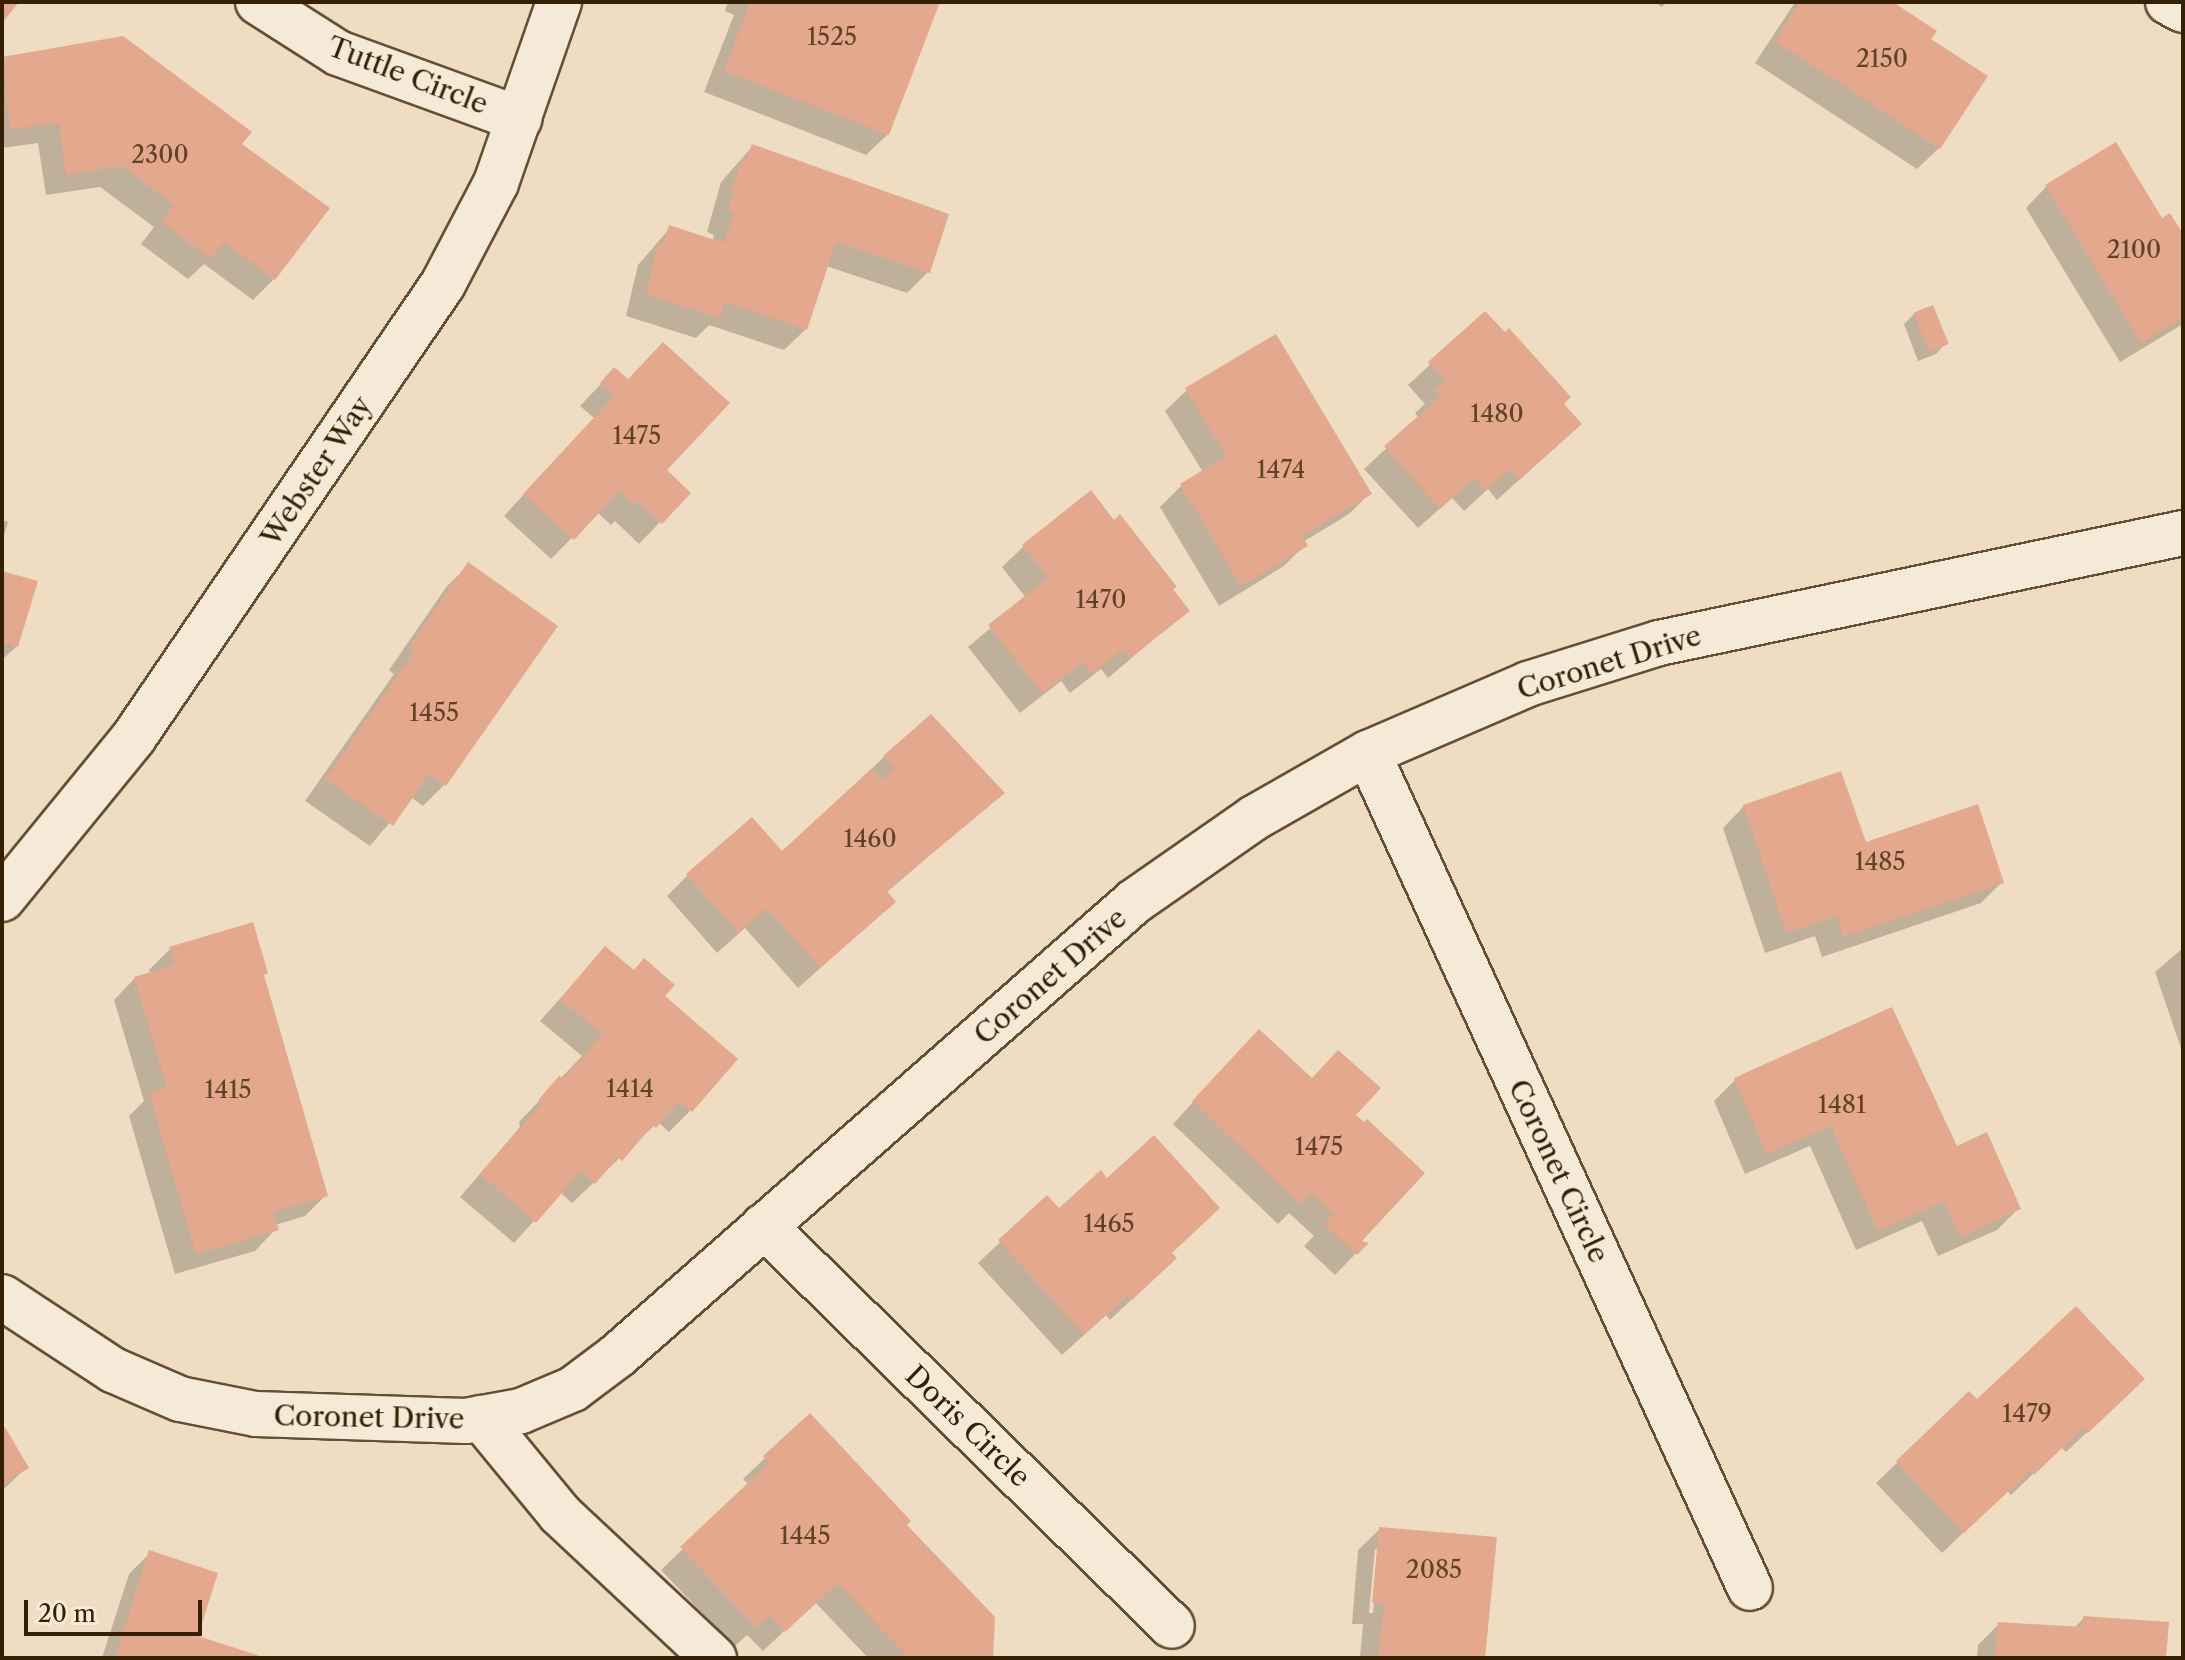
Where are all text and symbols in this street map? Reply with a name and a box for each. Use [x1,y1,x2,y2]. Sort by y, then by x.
house number: 1525 [807,23,857,51]
street label: Tuttle Circle [323,29,493,121]
house number: 2150 [1856,45,1908,73]
house number: 2300 [131,141,189,169]
house number: 2100 [2107,236,2161,264]
street label: Webster Way [253,389,379,553]
house number: 1480 [1470,400,1524,428]
house number: 1475 [613,422,661,450]
house number: 1474 [1257,456,1305,484]
house number: 1470 [1076,586,1126,614]
street label: Coronet Drive [1513,618,1705,706]
house number: 1455 [409,699,459,727]
house number: 1460 [843,825,897,853]
house number: 1485 [1854,848,1906,876]
street label: Coronet Drive [967,901,1133,1051]
street label: Coronet Circle [1502,1074,1616,1268]
house number: 1414 [606,1075,654,1103]
house number: 1415 [204,1076,252,1104]
house number: 1481 [1818,1091,1866,1119]
house number: 1475 [1295,1133,1343,1161]
house number: 1465 [1083,1210,1135,1238]
street label: Doris Circle [899,1358,1037,1494]
street label: Coronet Drive [273,1399,465,1435]
house number: 1479 [2002,1400,2052,1428]
house number: 1445 [780,1522,830,1550]
house number: 2085 [1406,1556,1462,1584]
scale bar [28,1584,206,1634]
text: 20 m [38,1599,96,1628]

